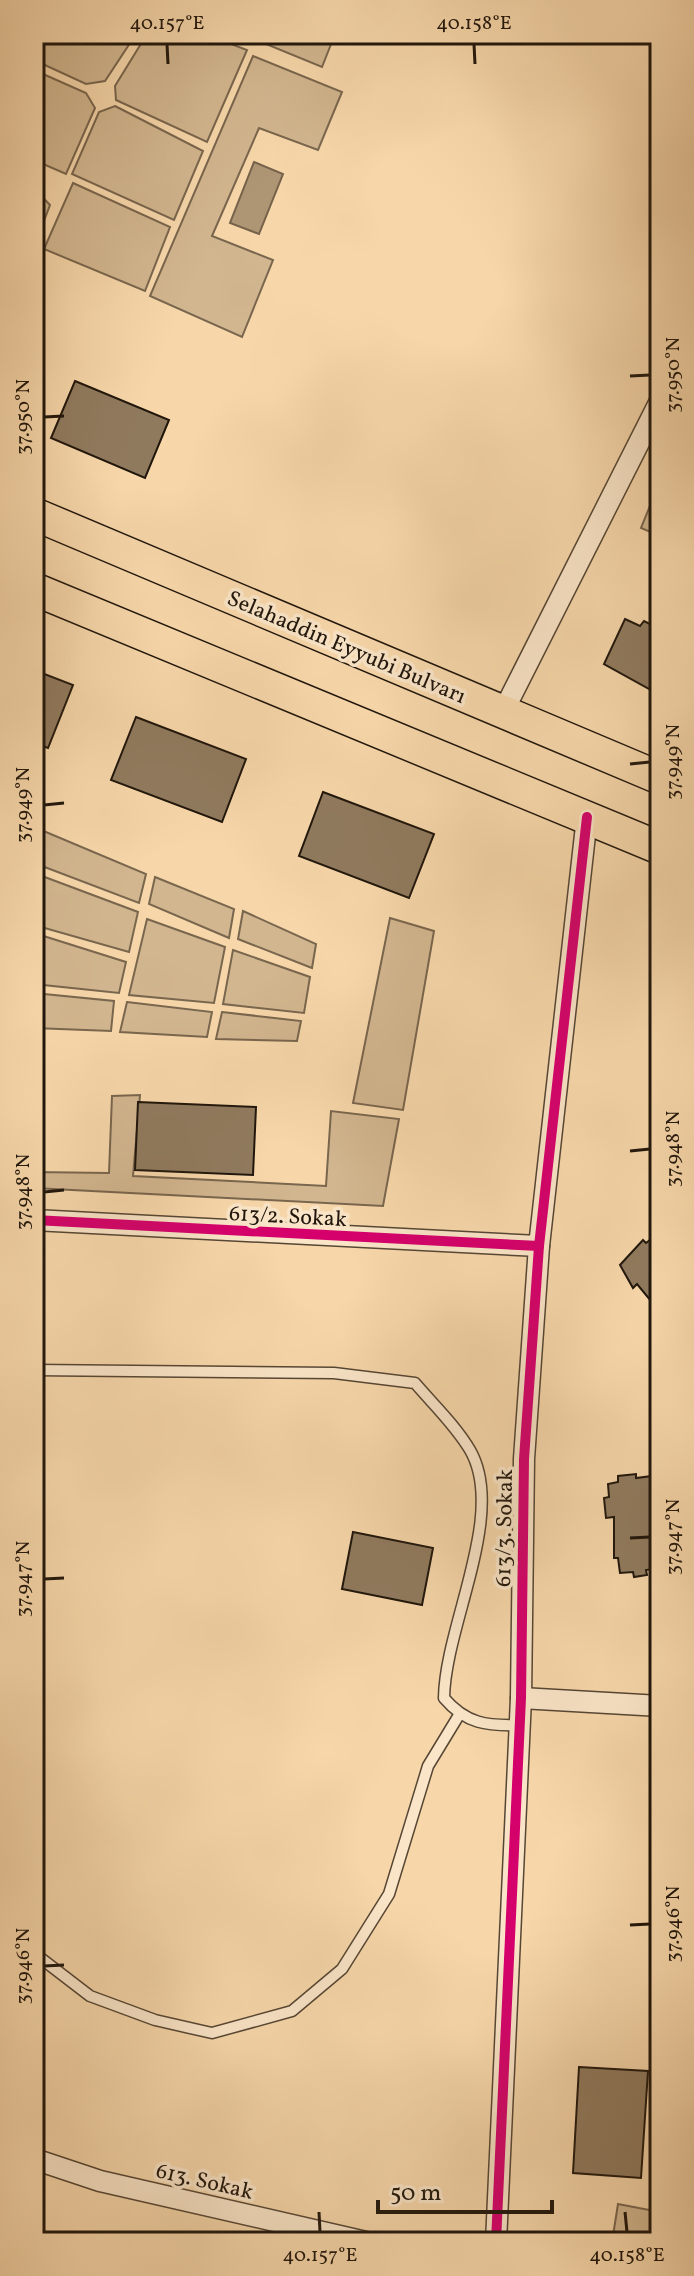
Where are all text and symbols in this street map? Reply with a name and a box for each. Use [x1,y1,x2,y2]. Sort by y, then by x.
text: 40.157°E [130,10,204,38]
text: 40.158°E [436,10,512,38]
text: 37.950°N [660,337,688,413]
text: 37.950°N [10,379,38,455]
street label: Selahaddin Eyyubi Bulvarı [222,584,470,713]
text: 37.949°N [660,724,688,800]
text: 37.949°N [10,767,38,843]
text: 37.948°N [660,1111,688,1187]
text: 37.948°N [10,1154,38,1230]
street label: 613/2. Sokak [228,1199,348,1236]
street label: 613/3. Sokak [489,1469,522,1587]
text: 37.947°N [660,1499,688,1575]
text: 37.947°N [10,1541,38,1617]
text: 37.946°N [660,1885,688,1962]
text: 37.946°N [10,1927,38,2004]
street label: 613. Sokak [153,2156,256,2209]
scale bar [378,2164,552,2214]
text: 50 m [390,2177,442,2211]
text: 40.157°E [283,2242,357,2270]
text: 40.158°E [589,2242,665,2270]

